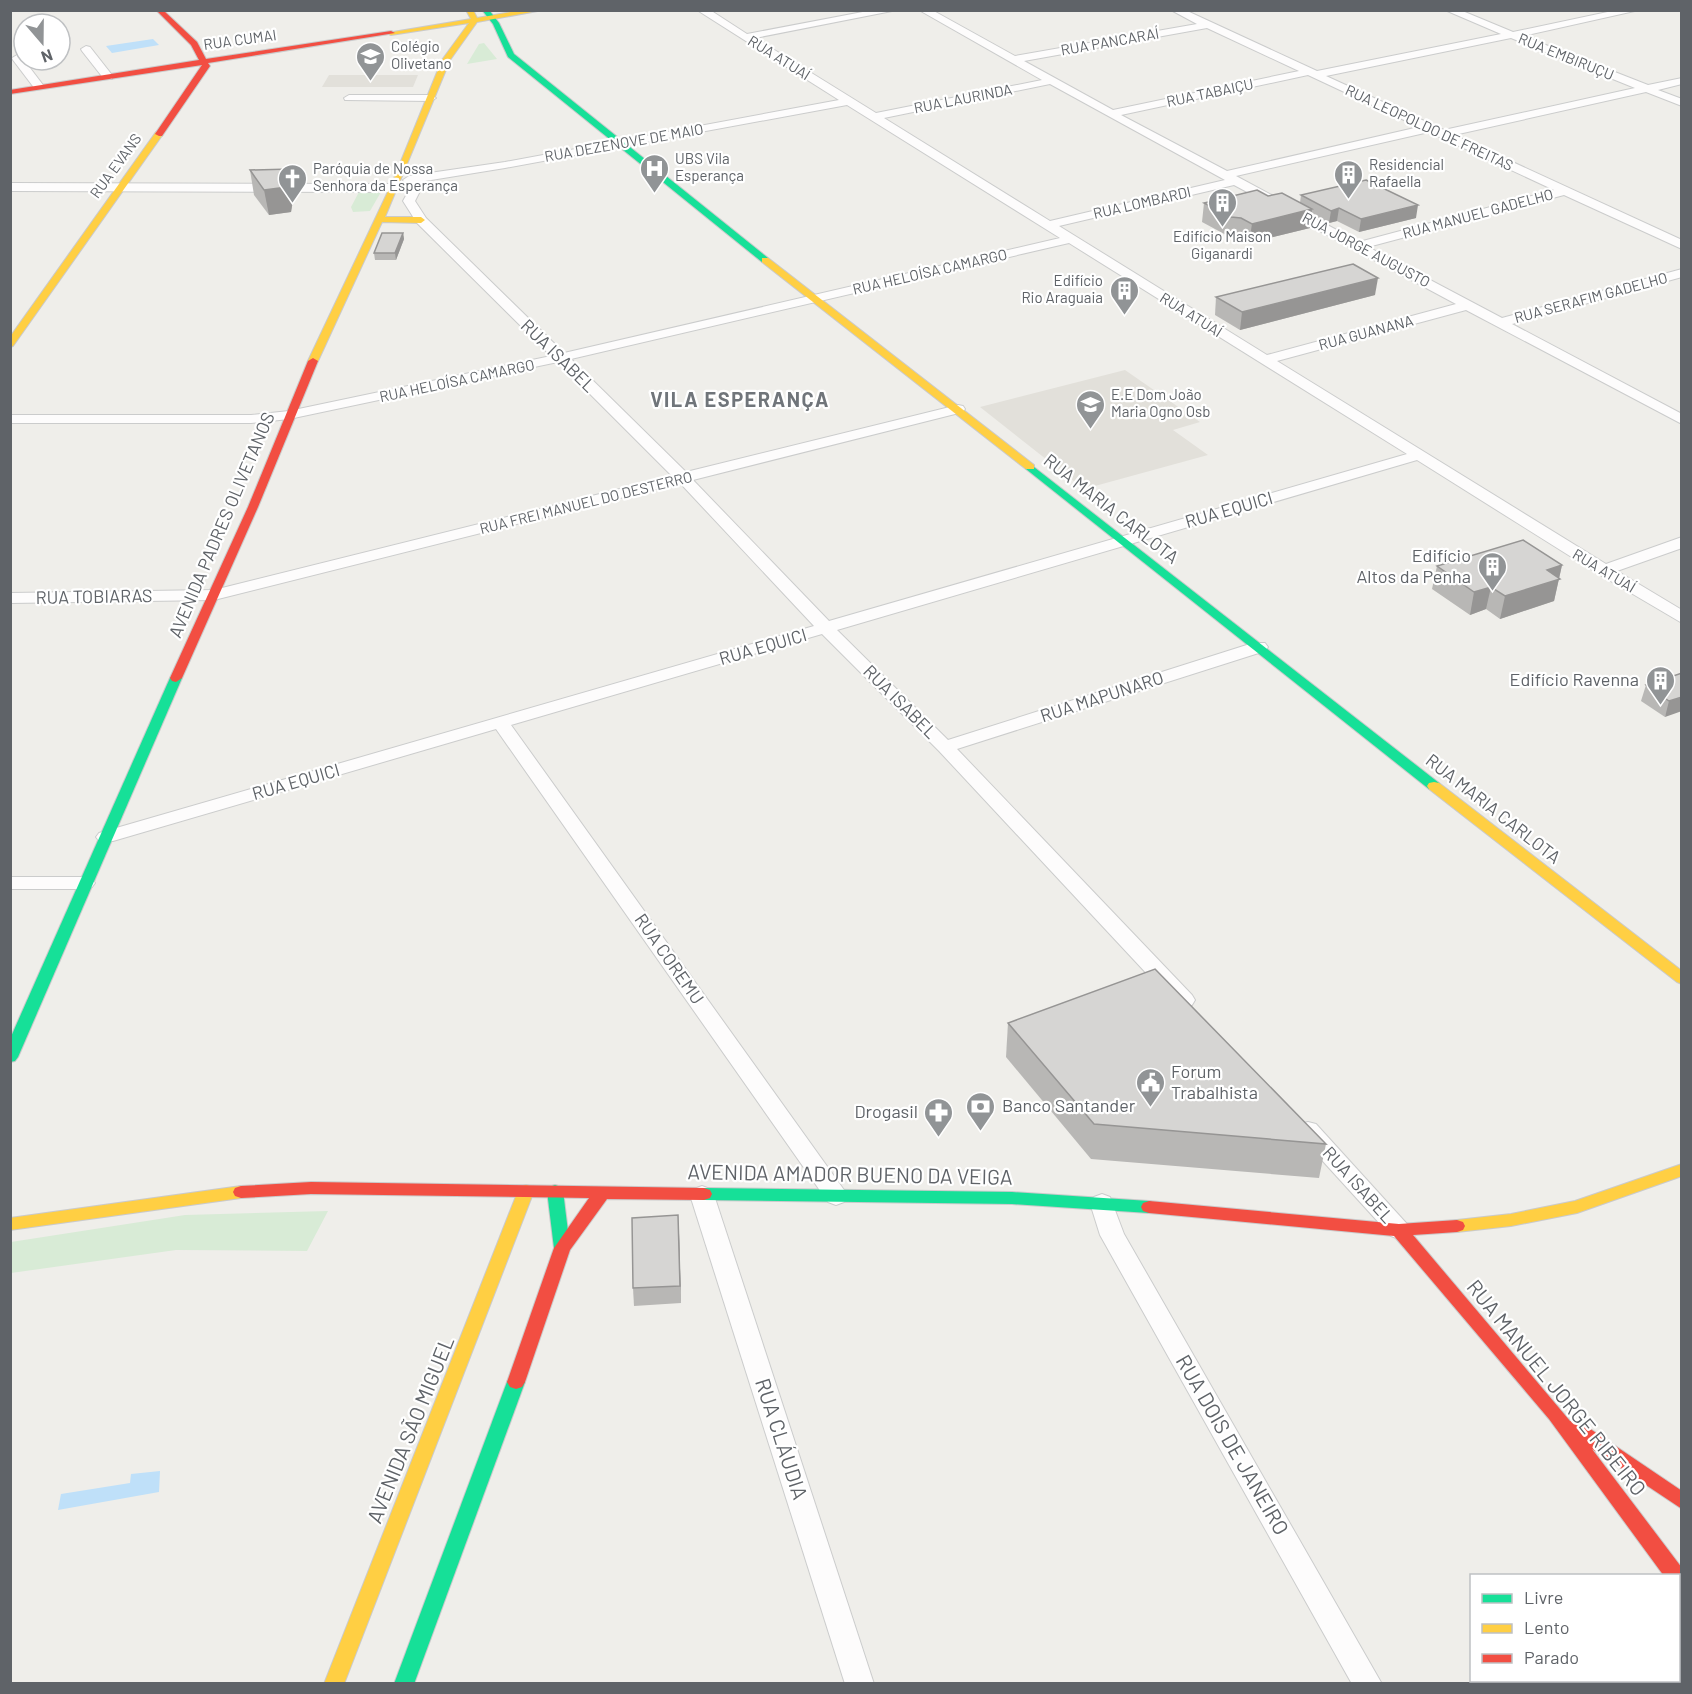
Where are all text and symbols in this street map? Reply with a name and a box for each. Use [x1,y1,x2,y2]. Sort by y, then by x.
north arrow [12,12,72,72]
street label: RUA PANCARAÍ [1059,23,1161,59]
street label: RUA CUMAI [202,25,277,53]
street label: RUA EMBIRUÇU [1516,29,1617,83]
street label: RUA ATUAÍ [745,31,814,83]
place label: Colégio Olivetano [391,37,452,72]
school or university icon: Colégio Olivetano [354,40,386,82]
text: N [39,46,56,67]
street label: RUA TABAIÇU [1165,74,1255,110]
street label: RUA LAURINDA [912,80,1014,116]
street label: RUA LEOPOLDO DE FREITAS [1343,80,1516,174]
street label: RUA DEZENOVE DE MAIO [543,119,705,165]
street label: RUA EVANS [86,130,145,201]
place label: UBS Vila Esperança [675,149,744,184]
hospital icon: UBS Vila Esperança [638,152,670,194]
place label: Residencial Rafaella [1369,155,1444,190]
building icon: Residencial Rafaella [1332,158,1364,200]
place label: Paróquia de Nossa Senhora da Esperança [313,159,458,194]
church icon: Paróquia de Nossa Senhora da Esperança [276,162,308,204]
street label: RUA LOMBARDI [1091,182,1192,222]
street label: RUA MANUEL GADELHO [1400,184,1555,242]
building icon: Edifício Maison Giganardi [1206,186,1238,228]
street label: RUA JORGE AUGUSTO [1299,208,1433,290]
place label: Edifício Maison Giganardi [1173,227,1271,262]
street label: RUA HELOÍSA CAMARGO [851,244,1009,298]
street label: RUA SERAFIM GADELHO [1512,268,1669,326]
place label: Edifício Rio Araguaia [1021,271,1103,306]
building icon: Edifício Rio Araguaia [1108,274,1140,316]
street label: RUA ATUAÍ [1157,288,1226,340]
street label: RUA GUANANA [1316,311,1415,353]
street label: RUA ISABEL [517,314,601,396]
street label: RUA HELOÍSA CAMARGO [378,355,536,405]
place label: E.E Dom João Maria Ogno Osb [1111,385,1210,420]
district label: VILA ESPERANÇA [650,387,830,411]
school or university icon: E.E Dom João Maria Ogno Osb [1074,388,1106,430]
street label: AVENIDA PADRES OLIVETANOS [163,408,279,641]
street label: RUA MARIA CARLOTA [1040,449,1184,568]
street label: RUA FREI MANUEL DO DESTERRO [478,467,694,537]
street label: RUA EQUICI [1182,486,1275,532]
place label: Edifício Altos da Penha [1356,544,1471,587]
street label: RUA ATUAÍ [1570,544,1639,596]
building icon: Edifício Altos da Penha [1476,550,1508,592]
street label: RUA TOBIARAS [35,584,153,608]
street label: RUA EQUICI [716,623,809,669]
street label: RUA ISABEL [859,660,942,743]
building icon: Edifício Ravenna [1644,664,1676,706]
street label: RUA MAPUNARO [1037,666,1166,726]
place label: Edifício Ravenna [1510,668,1639,690]
street label: RUA MARIA CARLOTA [1422,749,1566,868]
street label: RUA EQUICI [249,758,342,804]
street label: RUA COREMU [631,909,709,1008]
place label: Forum Trabalhista [1171,1060,1258,1103]
public building icon: Forum Trabalhista [1134,1066,1166,1108]
bank icon: Banco Santander [965,1090,997,1132]
place label: Banco Santander [1002,1094,1136,1116]
pharmacy icon: Drogasil [923,1096,955,1138]
place label: Drogasil [854,1100,918,1122]
street label: RUA ISABEL [1319,1141,1399,1227]
street label: AVENIDA AMADOR BUENO DA VEIGA [687,1158,1013,1189]
street label: RUA MANUEL JORGE RIBEIRO [1462,1274,1652,1500]
street label: AVENIDA SÃO MIGUEL [361,1332,459,1526]
street label: RUA DOIS DE JANEIRO [1172,1350,1295,1539]
street label: RUA CLÁUDIA [751,1375,814,1503]
legend [1470,1574,1680,1682]
text: Livre [1524,1586,1563,1608]
text: Lento [1524,1616,1570,1638]
text: Parado [1524,1646,1579,1668]

